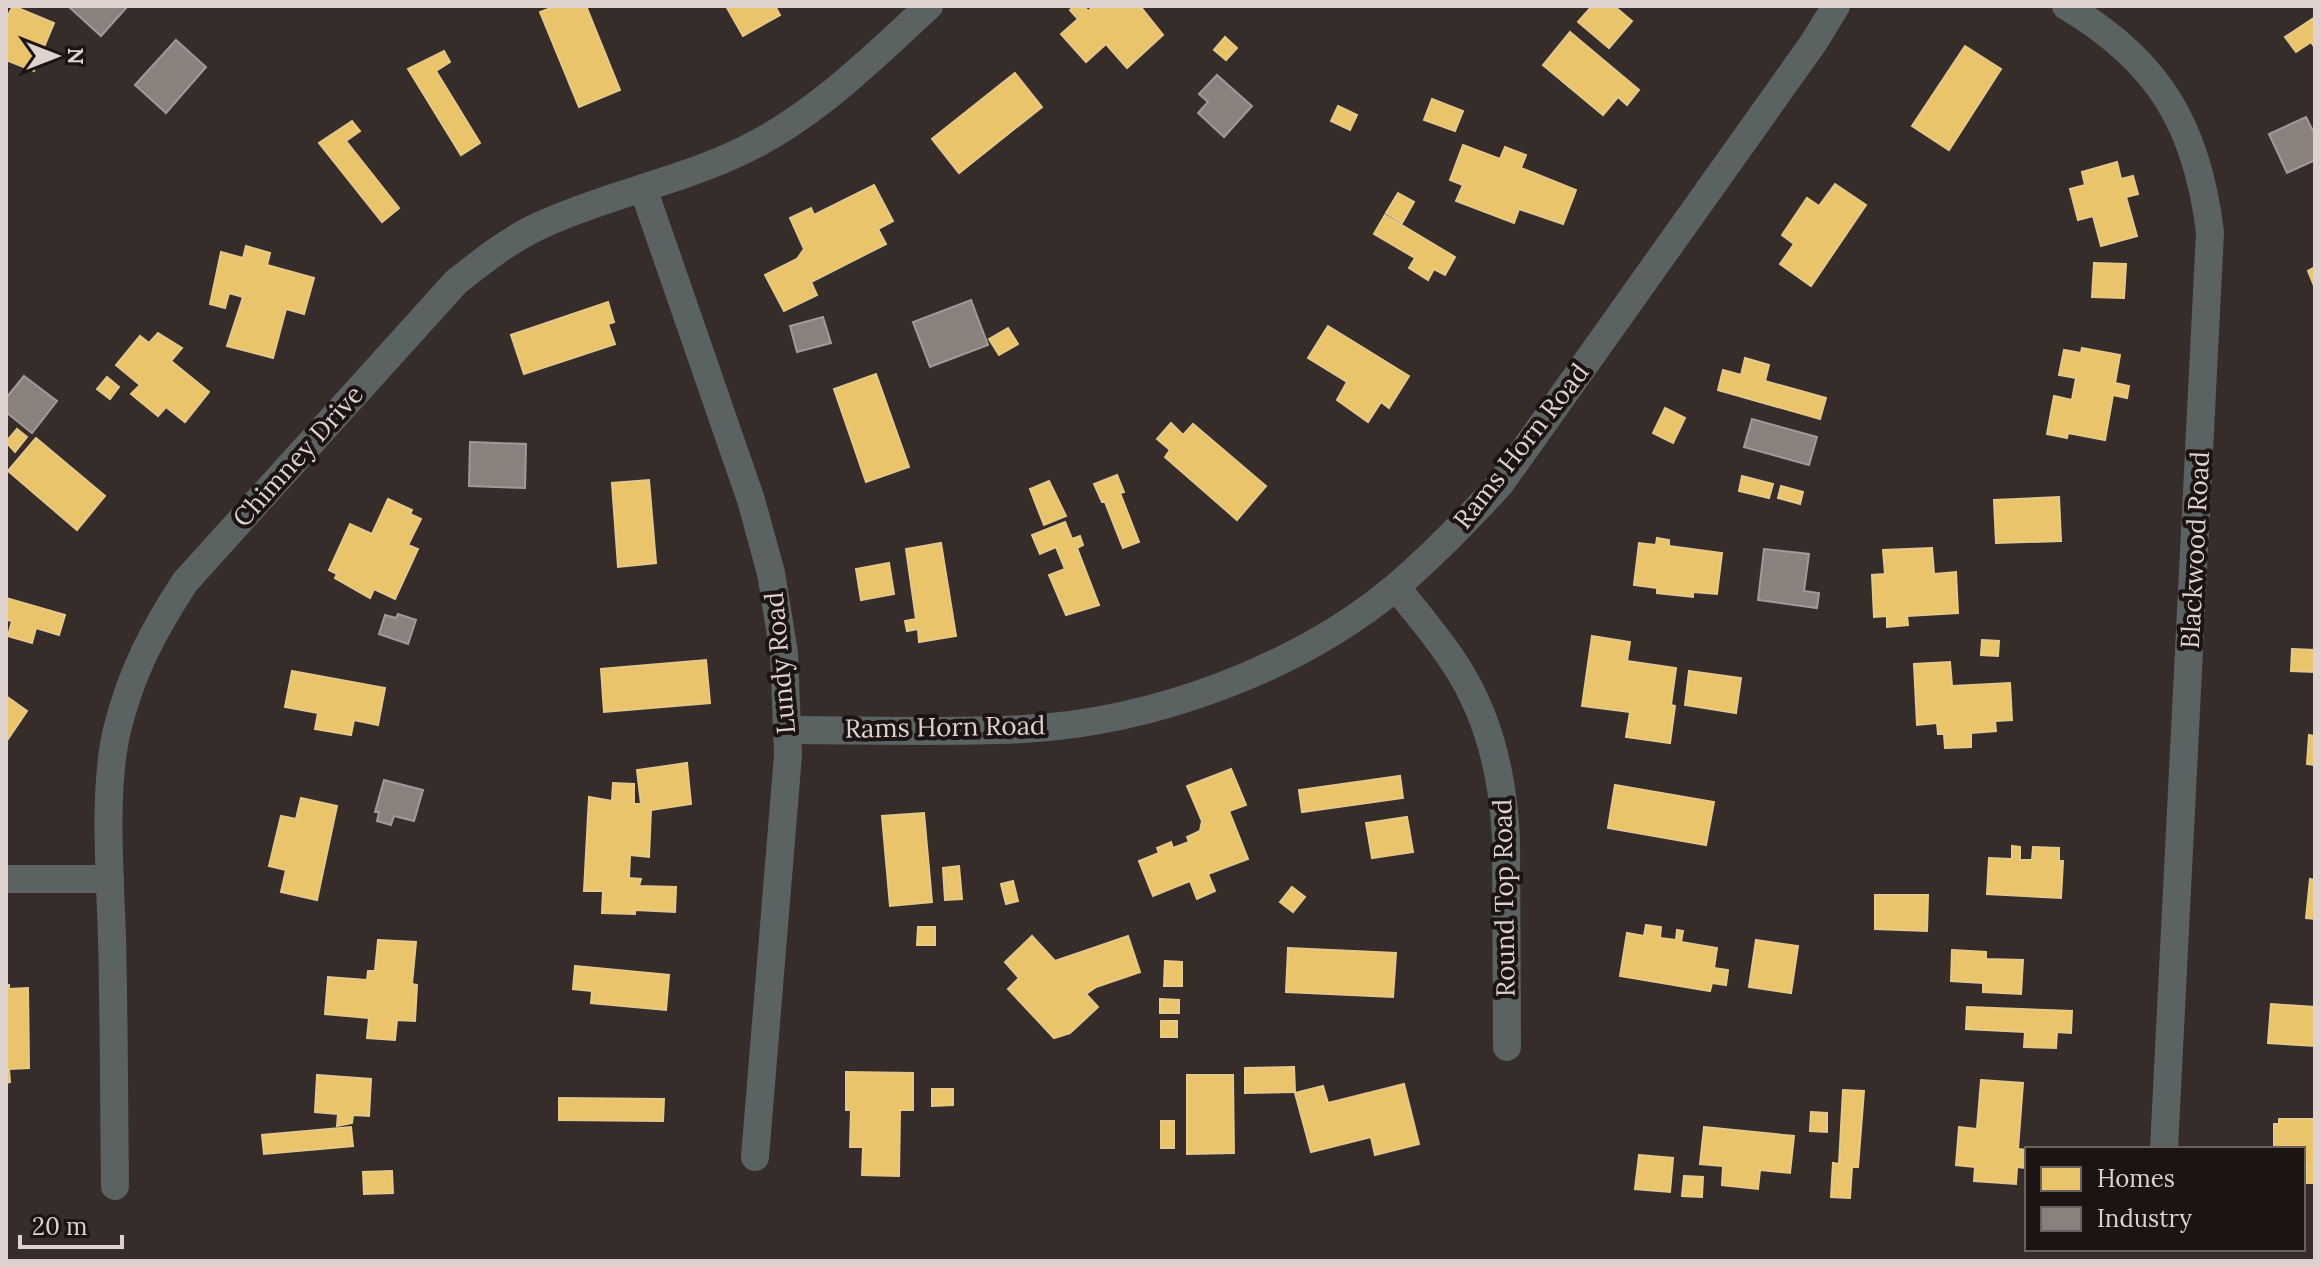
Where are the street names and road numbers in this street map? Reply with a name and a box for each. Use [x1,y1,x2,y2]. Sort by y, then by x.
street label: Rams Horn Road [1446,356,1595,535]
street label: Chimney Drive [225,378,370,533]
street label: Blackwood Road [2173,450,2216,650]
street label: Lundy Road [757,591,802,736]
street label: Rams Horn Road [844,708,1046,745]
street label: Round Top Road [1485,799,1522,997]

